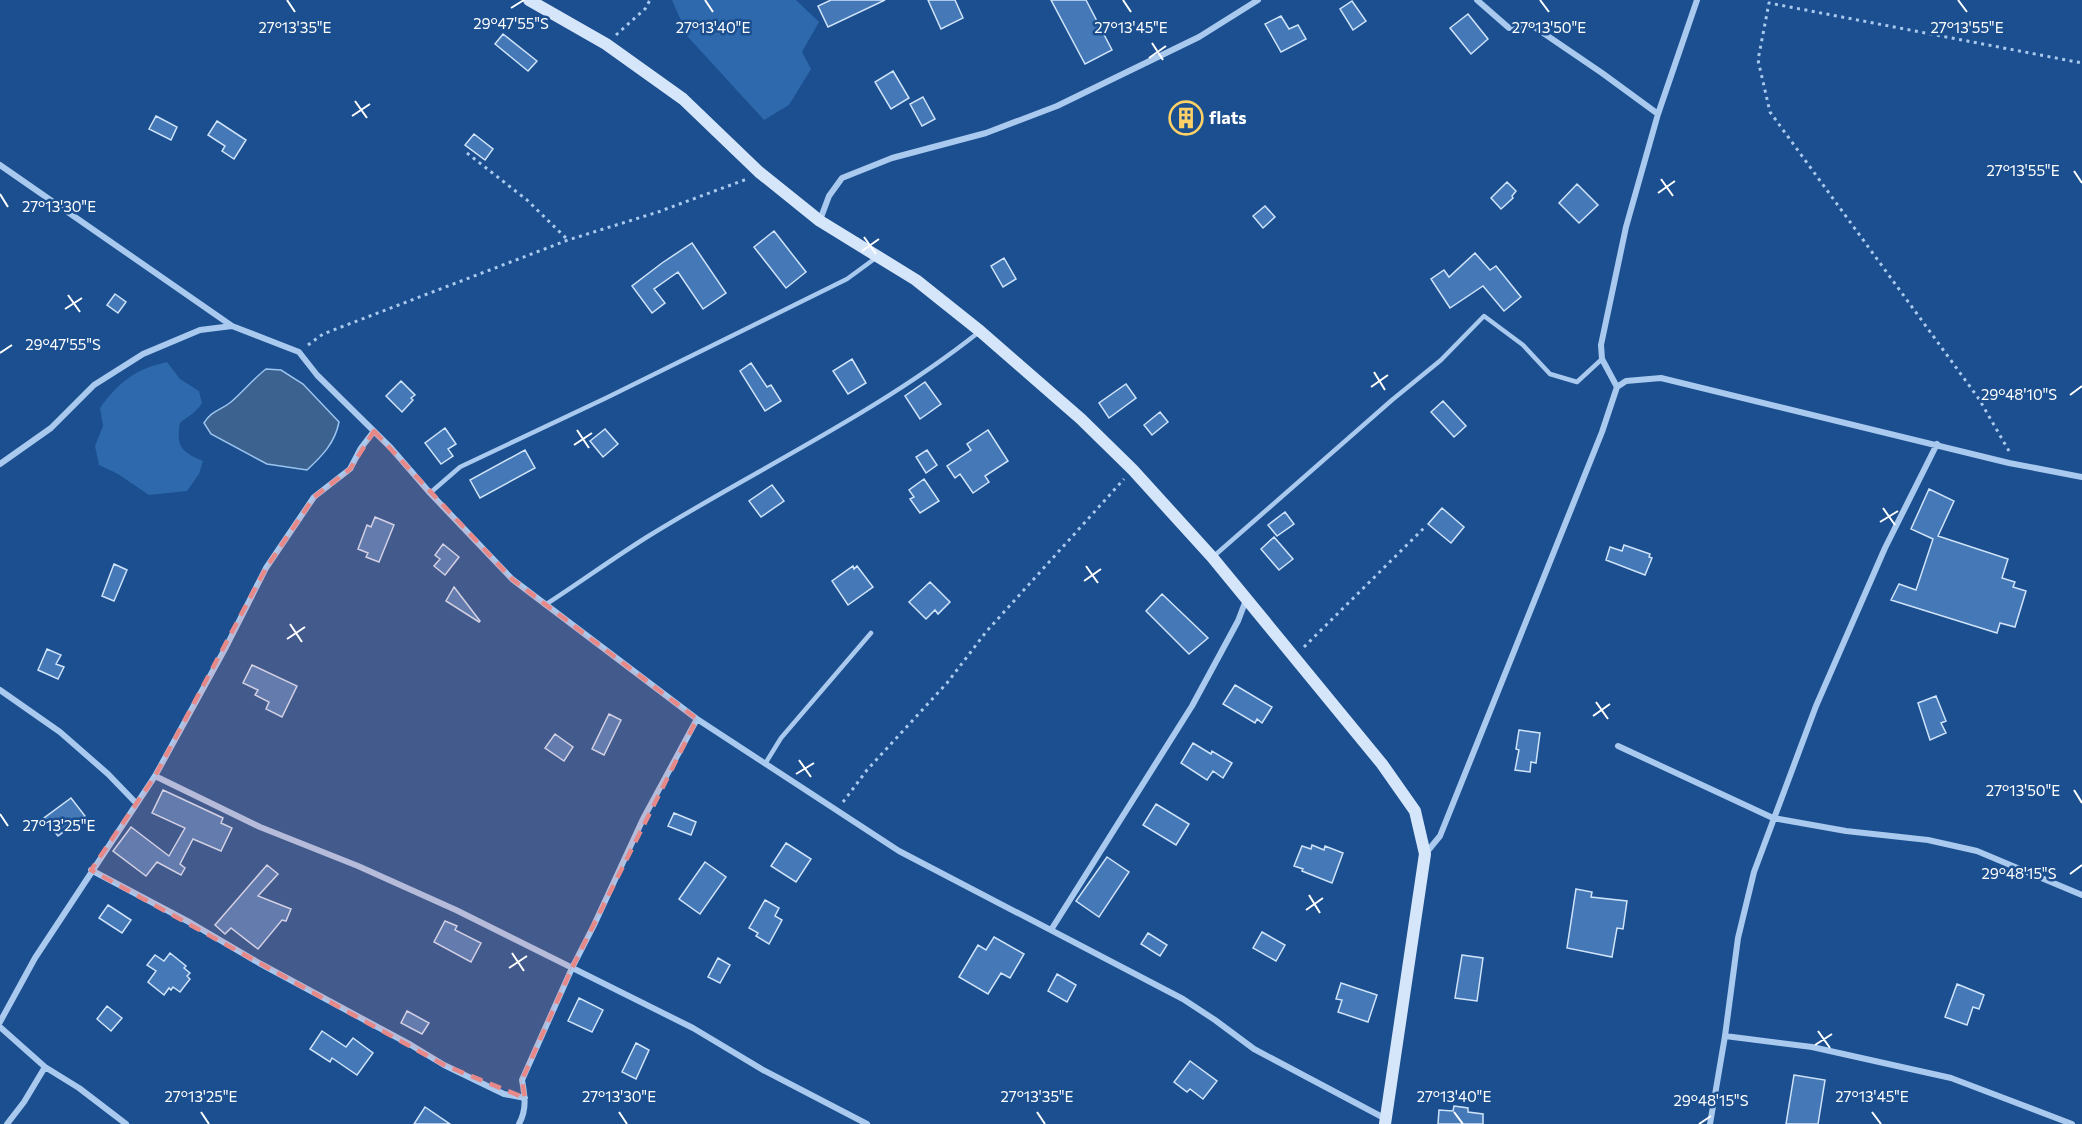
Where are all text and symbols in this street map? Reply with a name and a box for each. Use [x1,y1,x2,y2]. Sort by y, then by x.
text: 29°47'55"S [473,14,549,32]
text: 27°13'35"E [258,18,332,36]
text: 27°13'40"E [676,18,750,36]
text: 27°13'45"E [1094,18,1168,36]
text: 27°13'50"E [1512,18,1586,36]
text: 27°13'55"E [1930,18,2004,36]
building icon: flats [1168,100,1204,136]
place label: flats [1209,106,1247,128]
text: 27°13'55"E [1986,161,2060,179]
text: 27°13'30"E [22,197,96,215]
text: 29°47'55"S [25,335,101,353]
text: 29°48'10"S [1981,385,2057,403]
text: 27°13'50"E [1986,781,2060,799]
text: 27°13'25"E [23,816,95,834]
text: 29°48'15"S [1982,864,2057,882]
text: 27°13'25"E [165,1087,237,1105]
text: 27°13'30"E [582,1087,656,1105]
text: 27°13'35"E [1000,1087,1074,1105]
text: 27°13'40"E [1417,1087,1491,1105]
text: 27°13'45"E [1835,1087,1909,1105]
text: 29°48'15"S [1674,1091,1749,1109]

